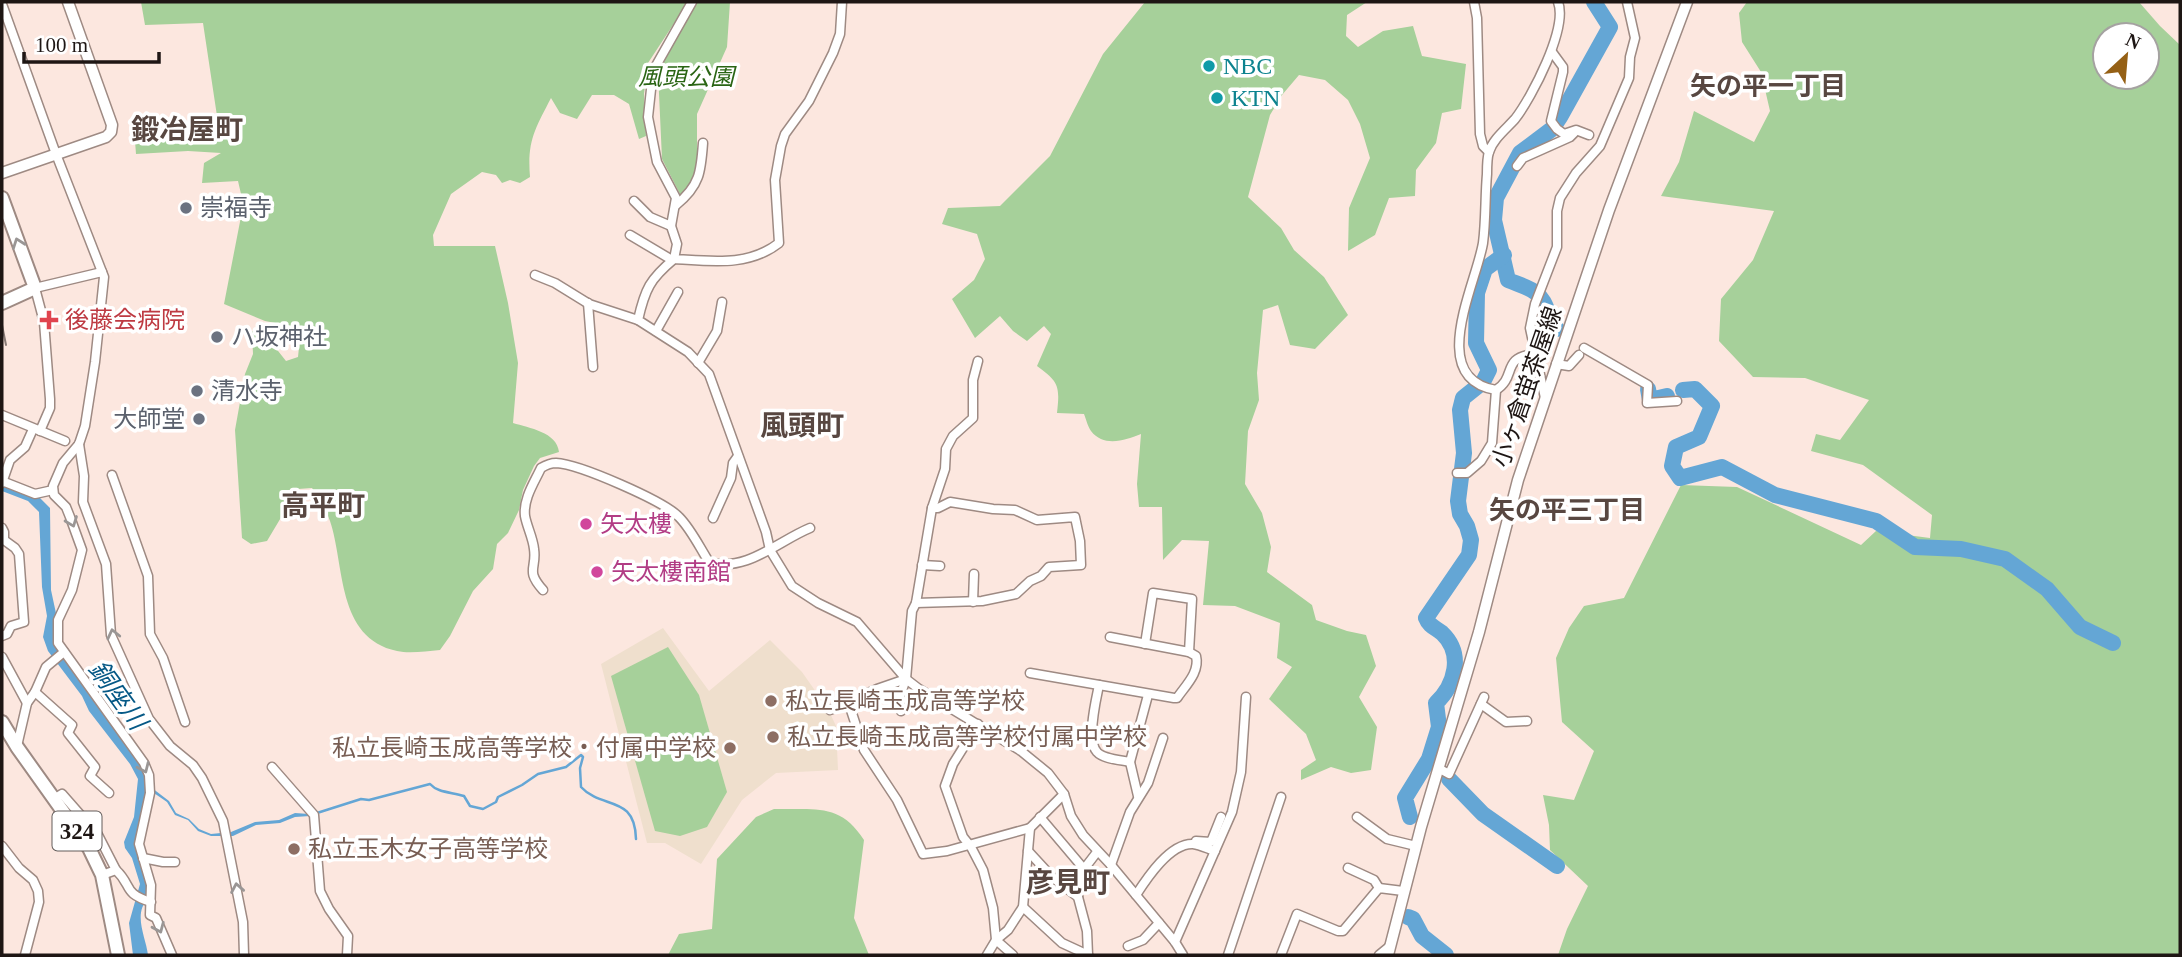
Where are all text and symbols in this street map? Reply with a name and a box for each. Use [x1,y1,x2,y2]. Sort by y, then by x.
scale bar [24,21,159,65]
north arrow [2091,21,2161,91]
text: N [2122,29,2144,54]
text: 100 m [35,33,88,57]
place label: NBC [1223,53,1272,79]
marker: NBC [1201,58,1217,74]
park label: 風頭公園 [638,64,737,90]
district label: 矢の平一丁目 [1690,72,1846,101]
place label: KTN [1231,85,1280,111]
marker: KTN [1209,90,1225,106]
district label: 鍛冶屋町 [131,114,243,145]
place label: 崇福寺 [200,195,272,221]
marker: 崇福寺 [178,200,194,216]
one-way arrow [12,238,26,250]
street label: 小ヶ倉蛍茶屋線 [1487,303,1567,471]
place label: 後藤会病院 [65,307,185,333]
marker: 後藤会病院 [39,310,59,330]
place label: ハ坂神社 [231,324,327,350]
marker: ハ坂神社 [209,329,225,345]
place label: 清水寺 [211,378,283,404]
marker: 清水寺 [189,383,205,399]
place label: 大師堂 [113,406,185,432]
district label: 風頭町 [760,410,844,441]
marker: 大師堂 [191,411,207,427]
district label: 高平町 [281,490,365,521]
district label: 矢の平三丁目 [1489,496,1645,525]
place label: 矢太樓 [600,511,672,537]
one-way arrow [64,516,78,528]
marker: 矢太樓 [578,516,594,532]
place label: 矢太樓南館 [611,559,731,585]
marker: 矢太樓南館 [589,564,605,580]
one-way arrow [106,628,121,640]
water label: 銅座川 [83,655,154,738]
place label: 私立長崎玉成高等学校 [785,688,1025,714]
marker: 私立長崎玉成高等学校 [763,693,779,709]
place label: 私立長崎玉成高等学校付属中学校 [787,724,1147,750]
marker: 私立長崎玉成高等学校付属中学校 [765,729,781,745]
place label: 私立長崎玉成高等学校・付属中学校 [332,735,716,761]
marker: 私立長崎玉成高等学校・付属中学校 [722,740,738,756]
one-way arrow [136,761,150,773]
road number: 324 [52,811,102,850]
place label: 私立玉木女子高等学校 [308,836,548,862]
marker: 私立玉木女子高等学校 [286,841,302,857]
district label: 彦見町 [1026,867,1110,898]
one-way arrow [230,882,245,893]
one-way arrow [151,922,165,934]

